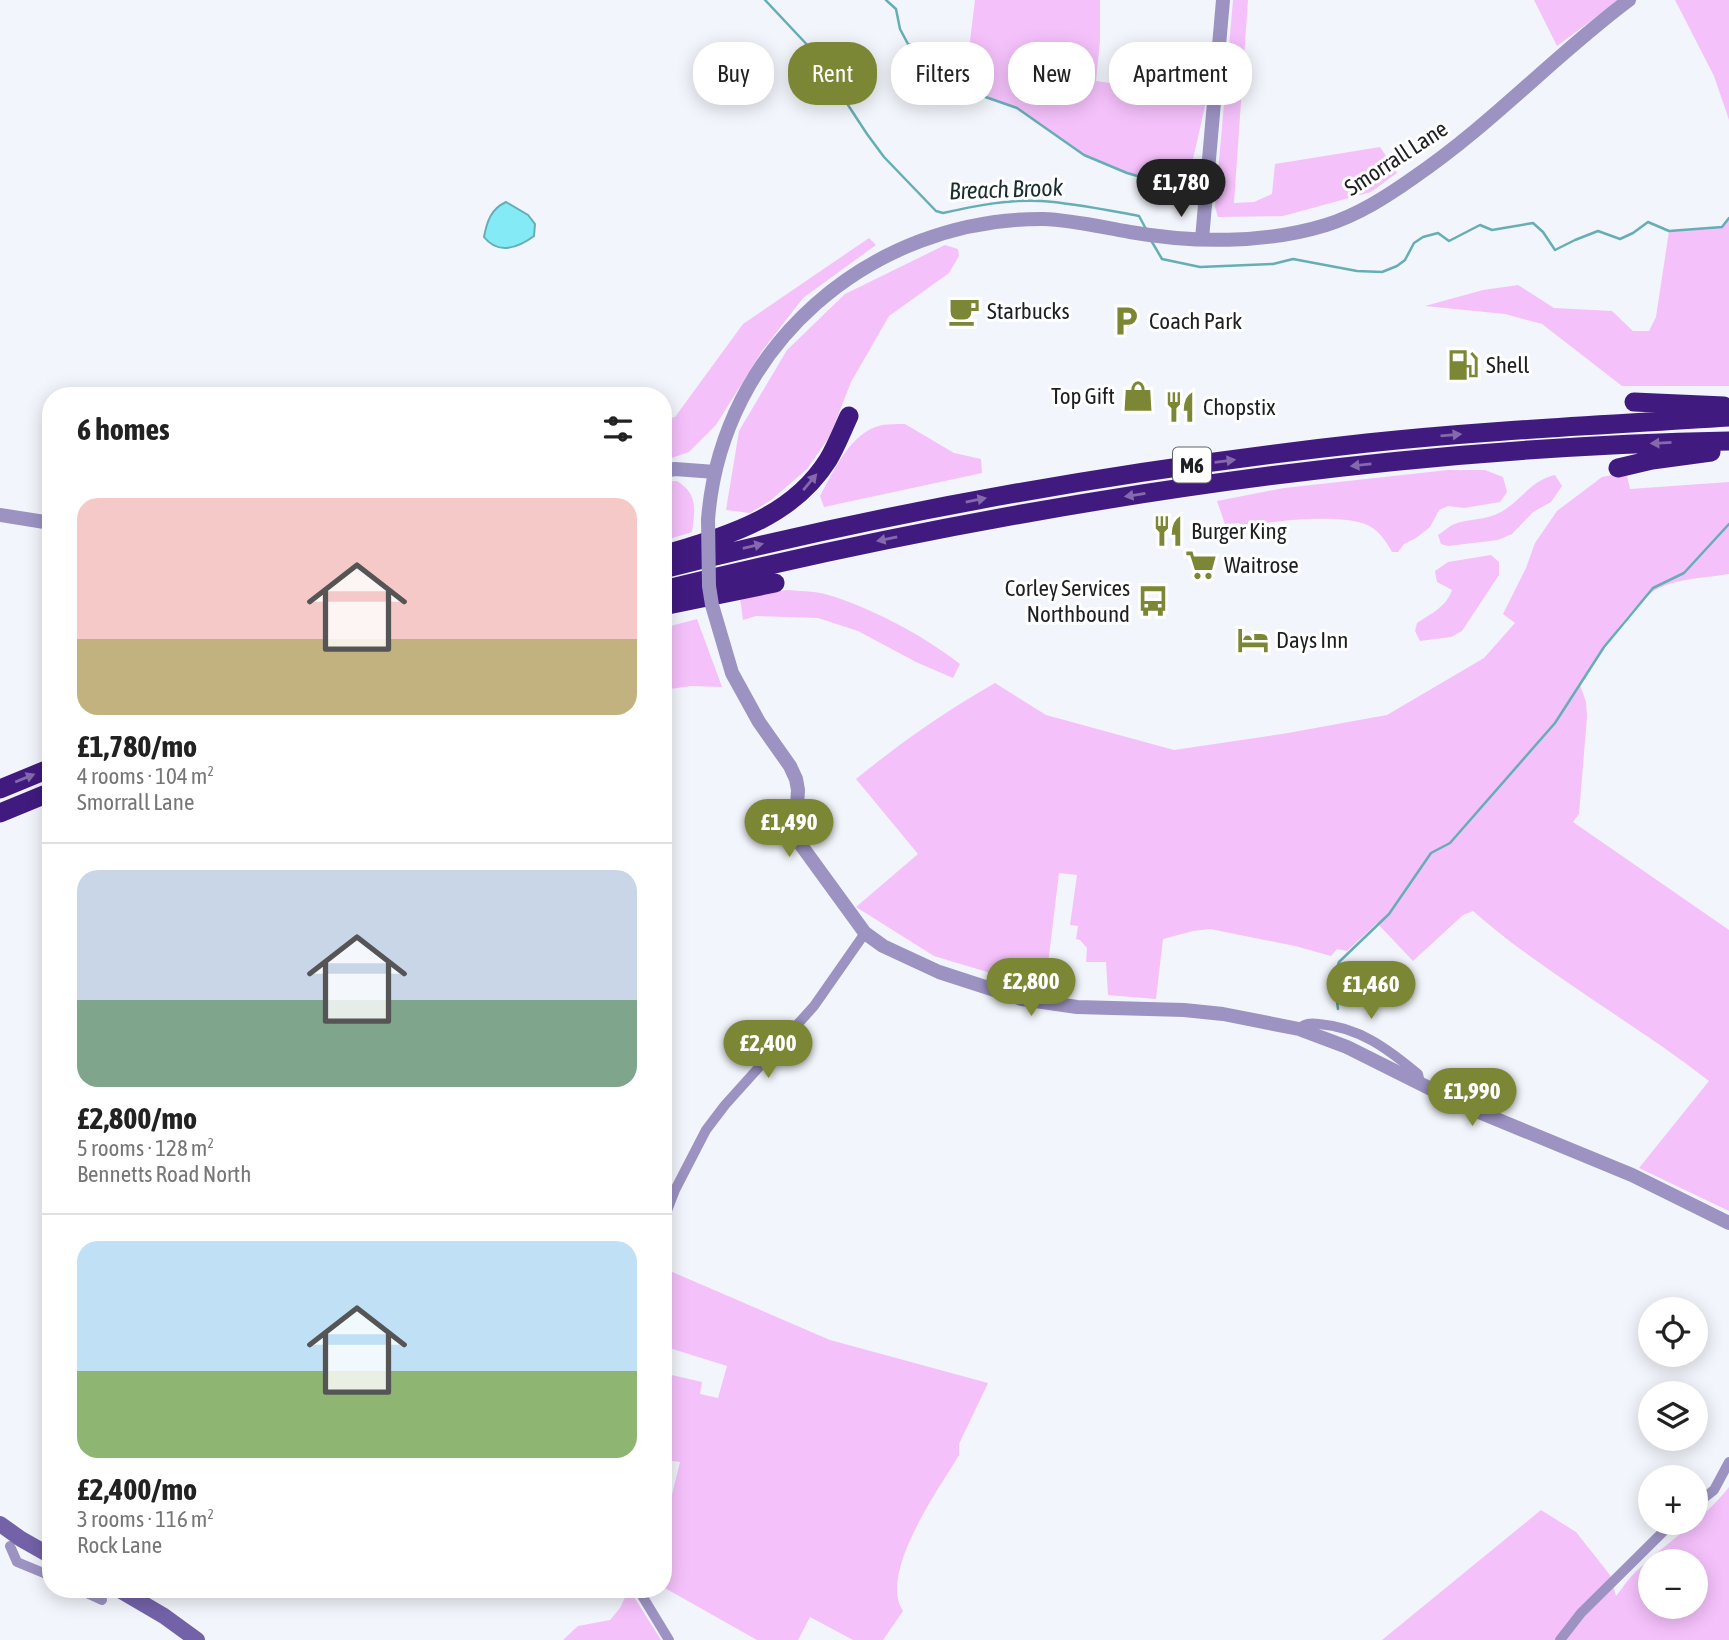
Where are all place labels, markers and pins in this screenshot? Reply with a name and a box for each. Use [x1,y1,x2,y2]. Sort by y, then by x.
pin: £1,780 [1124,160,1238,219]
cafe icon: Starbucks [947,294,981,328]
place label: Starbucks [987,298,1070,324]
parking icon: Coach Park [1109,304,1143,338]
place label: Coach Park [1149,308,1242,334]
fuel station icon: Shell [1446,348,1480,382]
place label: Shell [1486,352,1529,378]
shop icon: Top Gift [1121,379,1155,413]
place label: Top Gift [1051,383,1115,409]
restaurant icon: Chopstix [1163,390,1197,424]
place label: Chopstix [1203,394,1276,420]
restaurant icon: Burger King [1151,514,1185,548]
place label: Burger King [1191,518,1287,544]
supermarket icon: Waitrose [1184,548,1218,582]
place label: Waitrose [1224,552,1299,578]
place label: Corley Services Northbound [1005,575,1130,627]
bus stop icon: Corley Services Northbound [1136,584,1170,618]
hotel icon: Days Inn [1236,623,1270,657]
place label: Days Inn [1276,627,1349,653]
pin: £1,490 [732,800,846,859]
pin: £2,800 [974,958,1088,1018]
pin: £1,460 [1314,962,1428,1021]
pin: £2,400 [711,1020,825,1080]
pin: £1,990 [1415,1068,1529,1128]

